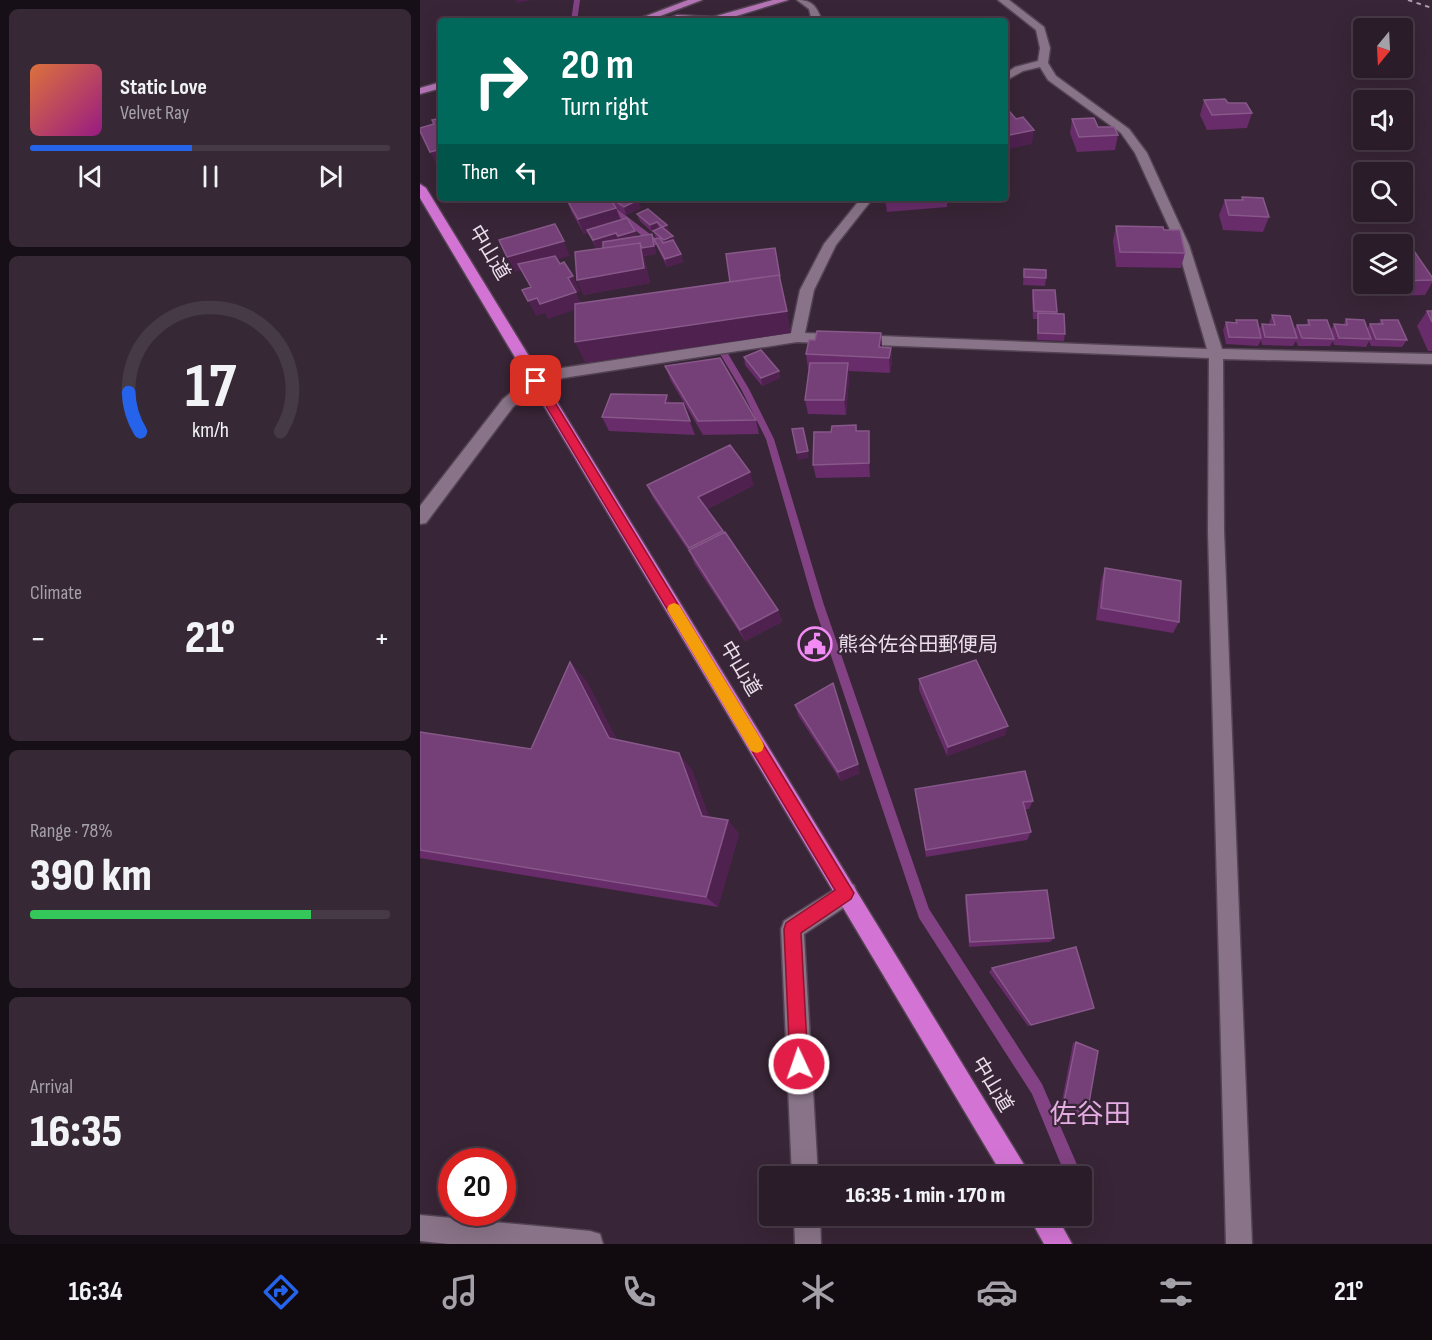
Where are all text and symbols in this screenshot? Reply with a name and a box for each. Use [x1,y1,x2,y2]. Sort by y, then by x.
north arrow [1353,18,1413,78]
map controls [1353,18,1413,294]
text: 20 m [561,40,634,91]
icon: right [462,42,540,120]
text: Static Love [120,74,207,101]
button: sound [1353,90,1413,150]
text: Turn right [561,91,648,123]
text: Velvet Ray [120,101,189,125]
icon: left [510,156,543,189]
text: Then [462,159,498,186]
icon: previous [74,160,107,193]
icon: pause [194,160,227,193]
icon: next [314,160,347,193]
button: search [1353,162,1413,222]
street label: 中山道 [463,221,515,284]
button: layers [1353,234,1413,294]
text: 17 [184,350,236,425]
pin [510,355,561,406]
icon: arrive [519,364,552,397]
text: km/h [191,418,229,443]
text: Climate [30,581,82,605]
text: 21° [185,611,235,666]
text: − [30,619,46,659]
text: + [374,619,390,659]
public building icon: 熊谷佐谷田郵便局 [797,626,833,662]
place label: 熊谷佐谷田郵便局 [838,633,998,657]
street label: 中山道 [714,637,766,700]
text: Range · 78% [30,819,113,843]
text: 390 km [30,849,152,904]
position arrow [767,1032,831,1096]
street label: 中山道 [966,1053,1018,1116]
text: Arrival [30,1075,73,1099]
district label: 佐谷田 [1050,1099,1131,1131]
text: 16:35 [30,1105,122,1160]
speed limit sign: 20 [438,1148,516,1226]
text: 16:35 · 1 min · 170 m [846,1182,1005,1209]
icon: directions [260,1271,302,1313]
icon: music [439,1271,481,1313]
icon: phone [618,1271,660,1313]
icon: climate [797,1271,839,1313]
icon: car [976,1271,1018,1313]
icon: filters [1155,1271,1197,1313]
text: 16:34 [69,1276,123,1308]
text: 21° [1334,1276,1363,1308]

